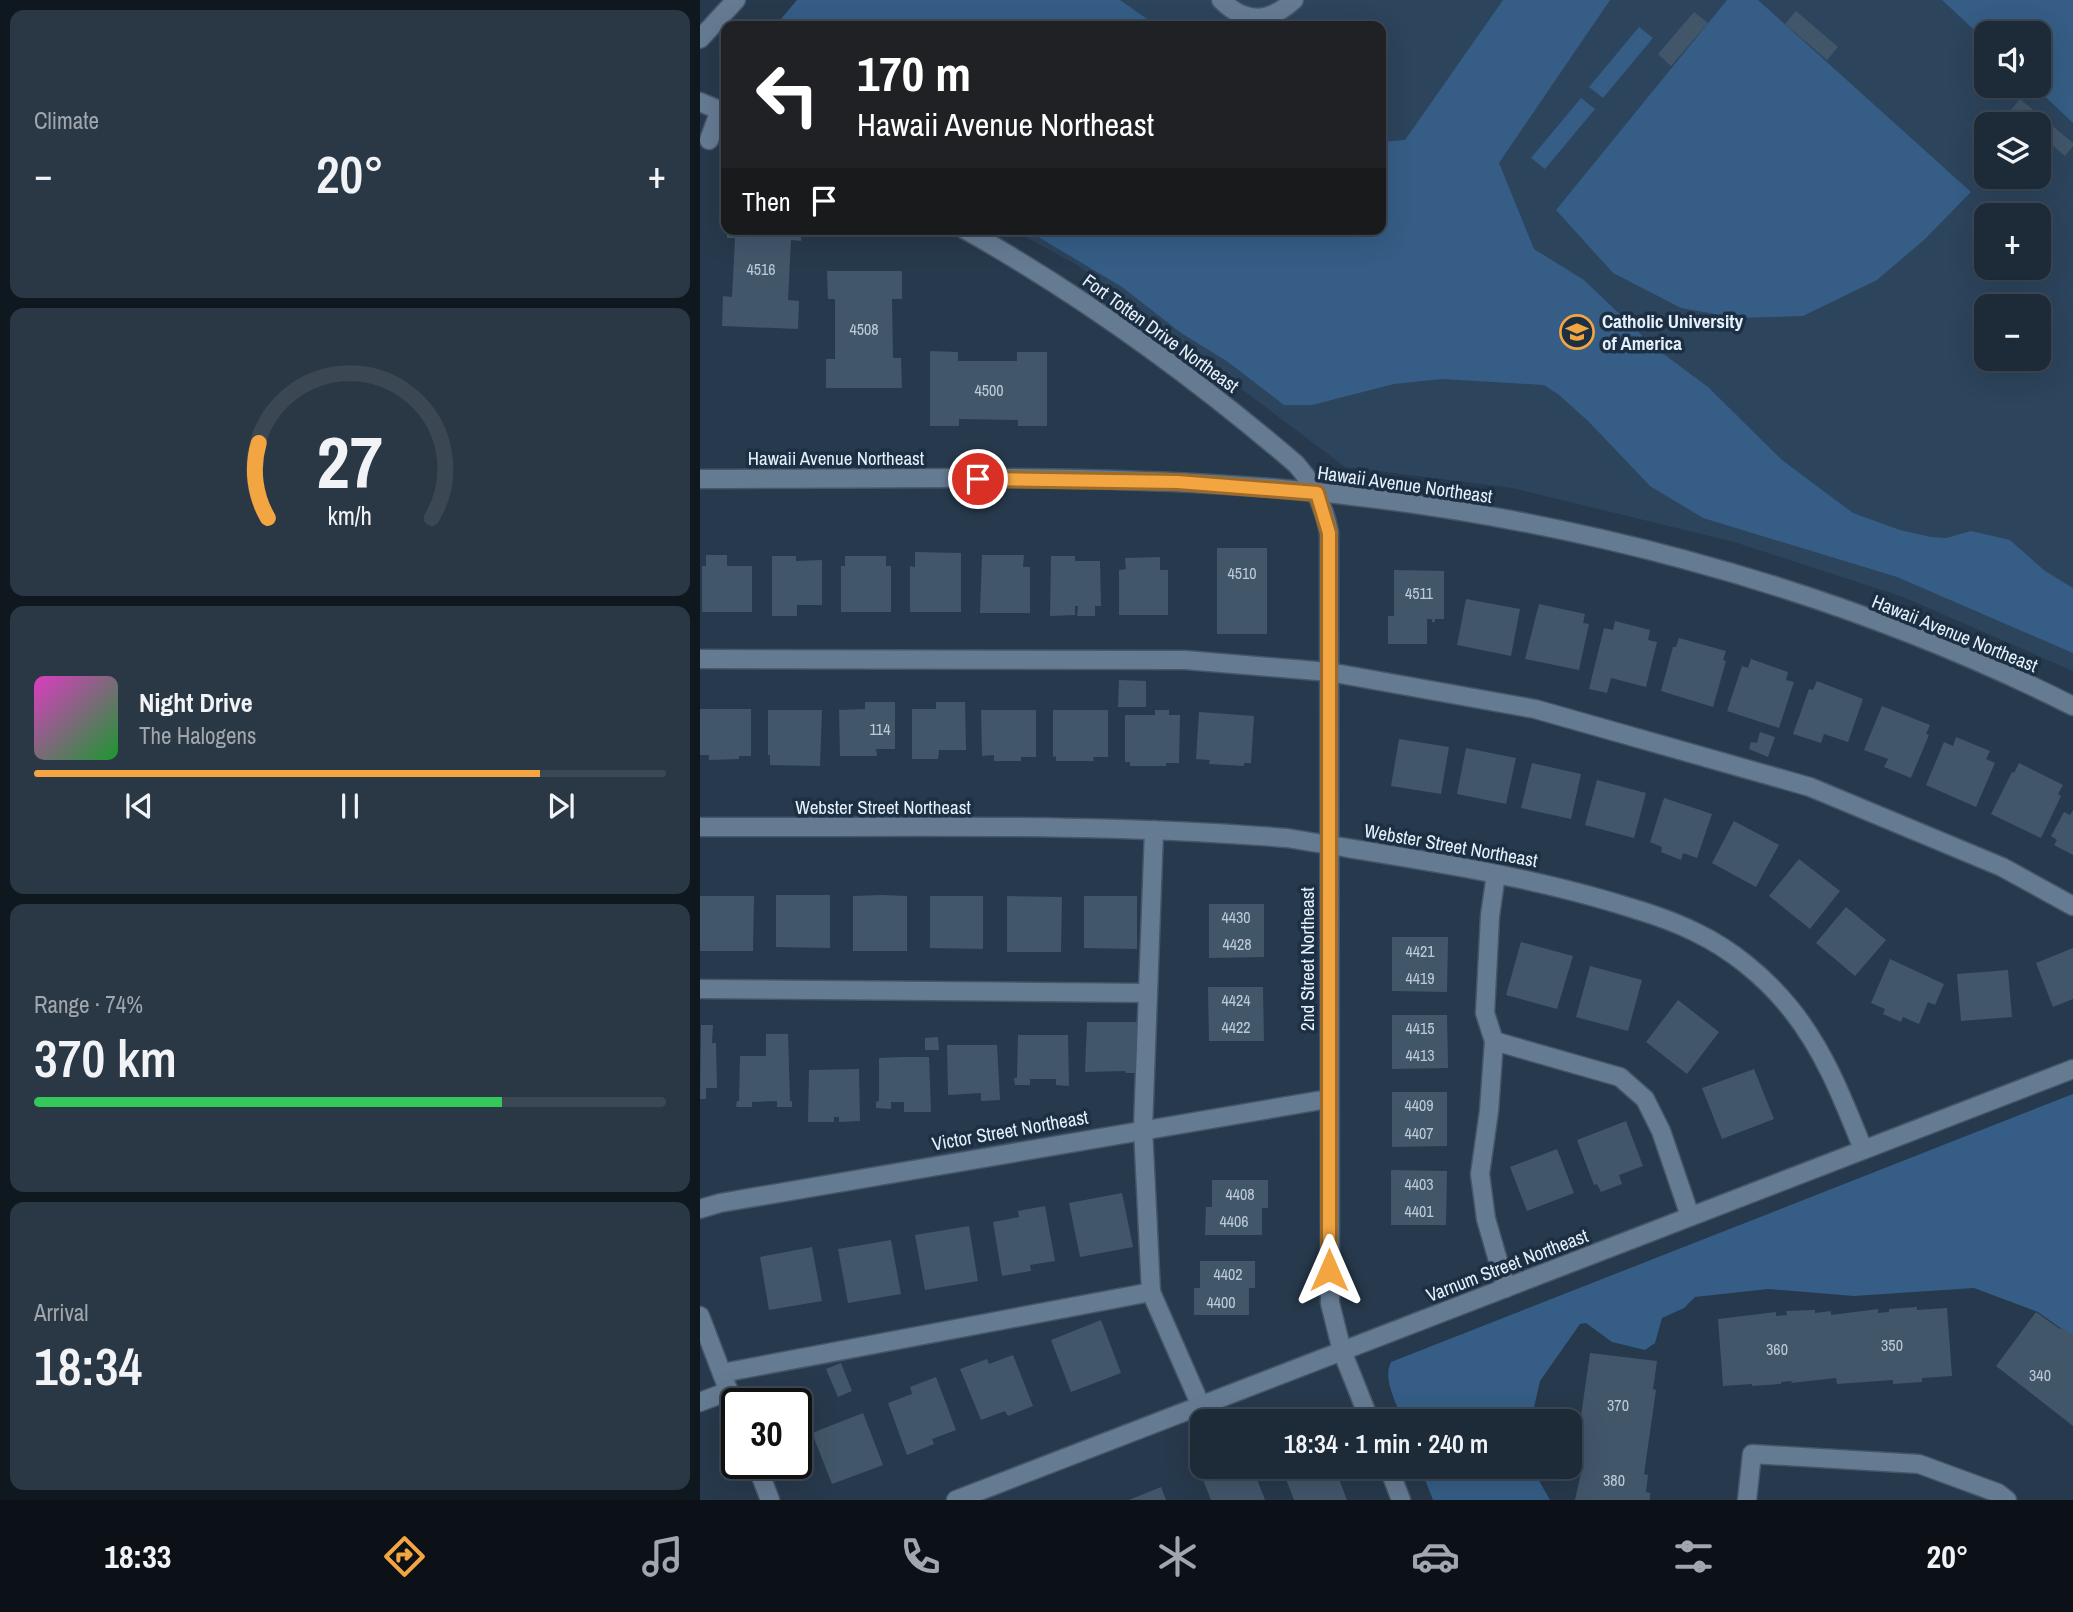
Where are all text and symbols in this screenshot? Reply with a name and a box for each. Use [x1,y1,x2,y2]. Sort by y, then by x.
map controls [1974,21,2051,371]
button: sound [1974,21,2051,98]
text: 170 m [857,40,971,106]
icon: left [742,49,833,140]
text: Hawaii Avenue Northeast [857,103,1154,146]
text: Climate [34,105,99,136]
button: layers [1974,112,2051,189]
text: 20° [316,139,384,209]
text: − [34,149,52,200]
text: + [648,149,666,200]
icon: arrive [805,182,843,220]
text: Then [742,184,791,219]
button: + [1974,203,2051,280]
house number: 4516 [746,258,776,280]
street label: Fort Totten Drive Northeast [1078,268,1245,399]
button: − [1974,294,2051,371]
place label: Catholic University of America [1602,308,1743,356]
school or university icon: Catholic University of America [1558,313,1596,351]
house number: 4508 [849,318,879,340]
house number: 4500 [974,379,1004,401]
text: 27 [317,413,383,511]
street label: Hawaii Avenue Northeast [748,445,925,471]
pin [948,449,1008,509]
street label: Hawaii Avenue Northeast [1316,459,1495,509]
icon: arrive [959,460,997,498]
text: km/h [328,499,372,533]
house number: 4510 [1227,562,1257,584]
house number: 4511 [1405,582,1434,604]
street label: Hawaii Avenue Northeast [1868,588,2042,678]
text: Night Drive [139,685,253,720]
house number: 114 [870,718,890,740]
text: The Halogens [139,720,256,751]
icon: previous [120,787,158,825]
icon: pause [331,787,369,825]
icon: next [542,787,580,825]
street label: Webster Street Northeast [795,794,971,820]
street label: Webster Street Northeast [1362,817,1540,873]
street label: 2nd Street Northeast [1294,886,1320,1031]
house number: 4430 [1221,906,1251,928]
house number: 4428 [1222,933,1252,955]
house number: 4421 [1405,940,1435,962]
house number: 4419 [1405,967,1435,989]
text: Range · 74% [34,989,143,1020]
house number: 4424 [1221,989,1251,1011]
house number: 4422 [1221,1016,1251,1038]
house number: 4415 [1405,1017,1435,1039]
text: 370 km [34,1023,177,1093]
house number: 4413 [1405,1044,1435,1066]
house number: 4409 [1404,1094,1434,1116]
street label: Victor Street Northeast [930,1103,1091,1157]
house number: 4407 [1404,1122,1434,1144]
house number: 4403 [1404,1173,1434,1195]
house number: 4408 [1225,1183,1255,1205]
house number: 4401 [1404,1200,1434,1222]
house number: 4406 [1219,1210,1249,1232]
street label: Varnum Street Northeast [1422,1222,1592,1308]
position arrow [1292,1233,1366,1307]
house number: 4402 [1213,1263,1243,1285]
house number: 4400 [1206,1291,1236,1313]
text: Arrival [34,1297,89,1328]
text: 18:34 [34,1331,142,1401]
house number: 350 [1881,1334,1903,1356]
house number: 360 [1766,1338,1788,1360]
house number: 340 [2029,1364,2051,1386]
speed limit sign: 30 [721,1388,812,1479]
house number: 370 [1607,1394,1629,1416]
text: 18:34 · 1 min · 240 m [1284,1426,1488,1461]
house number: 380 [1603,1469,1625,1491]
icon: directions [380,1532,429,1581]
icon: music [638,1532,687,1581]
icon: phone [896,1532,945,1581]
icon: climate [1153,1532,1202,1581]
icon: car [1411,1532,1460,1581]
icon: filters [1669,1532,1718,1581]
text: 18:33 [104,1535,171,1578]
text: 20° [1927,1535,1969,1578]

